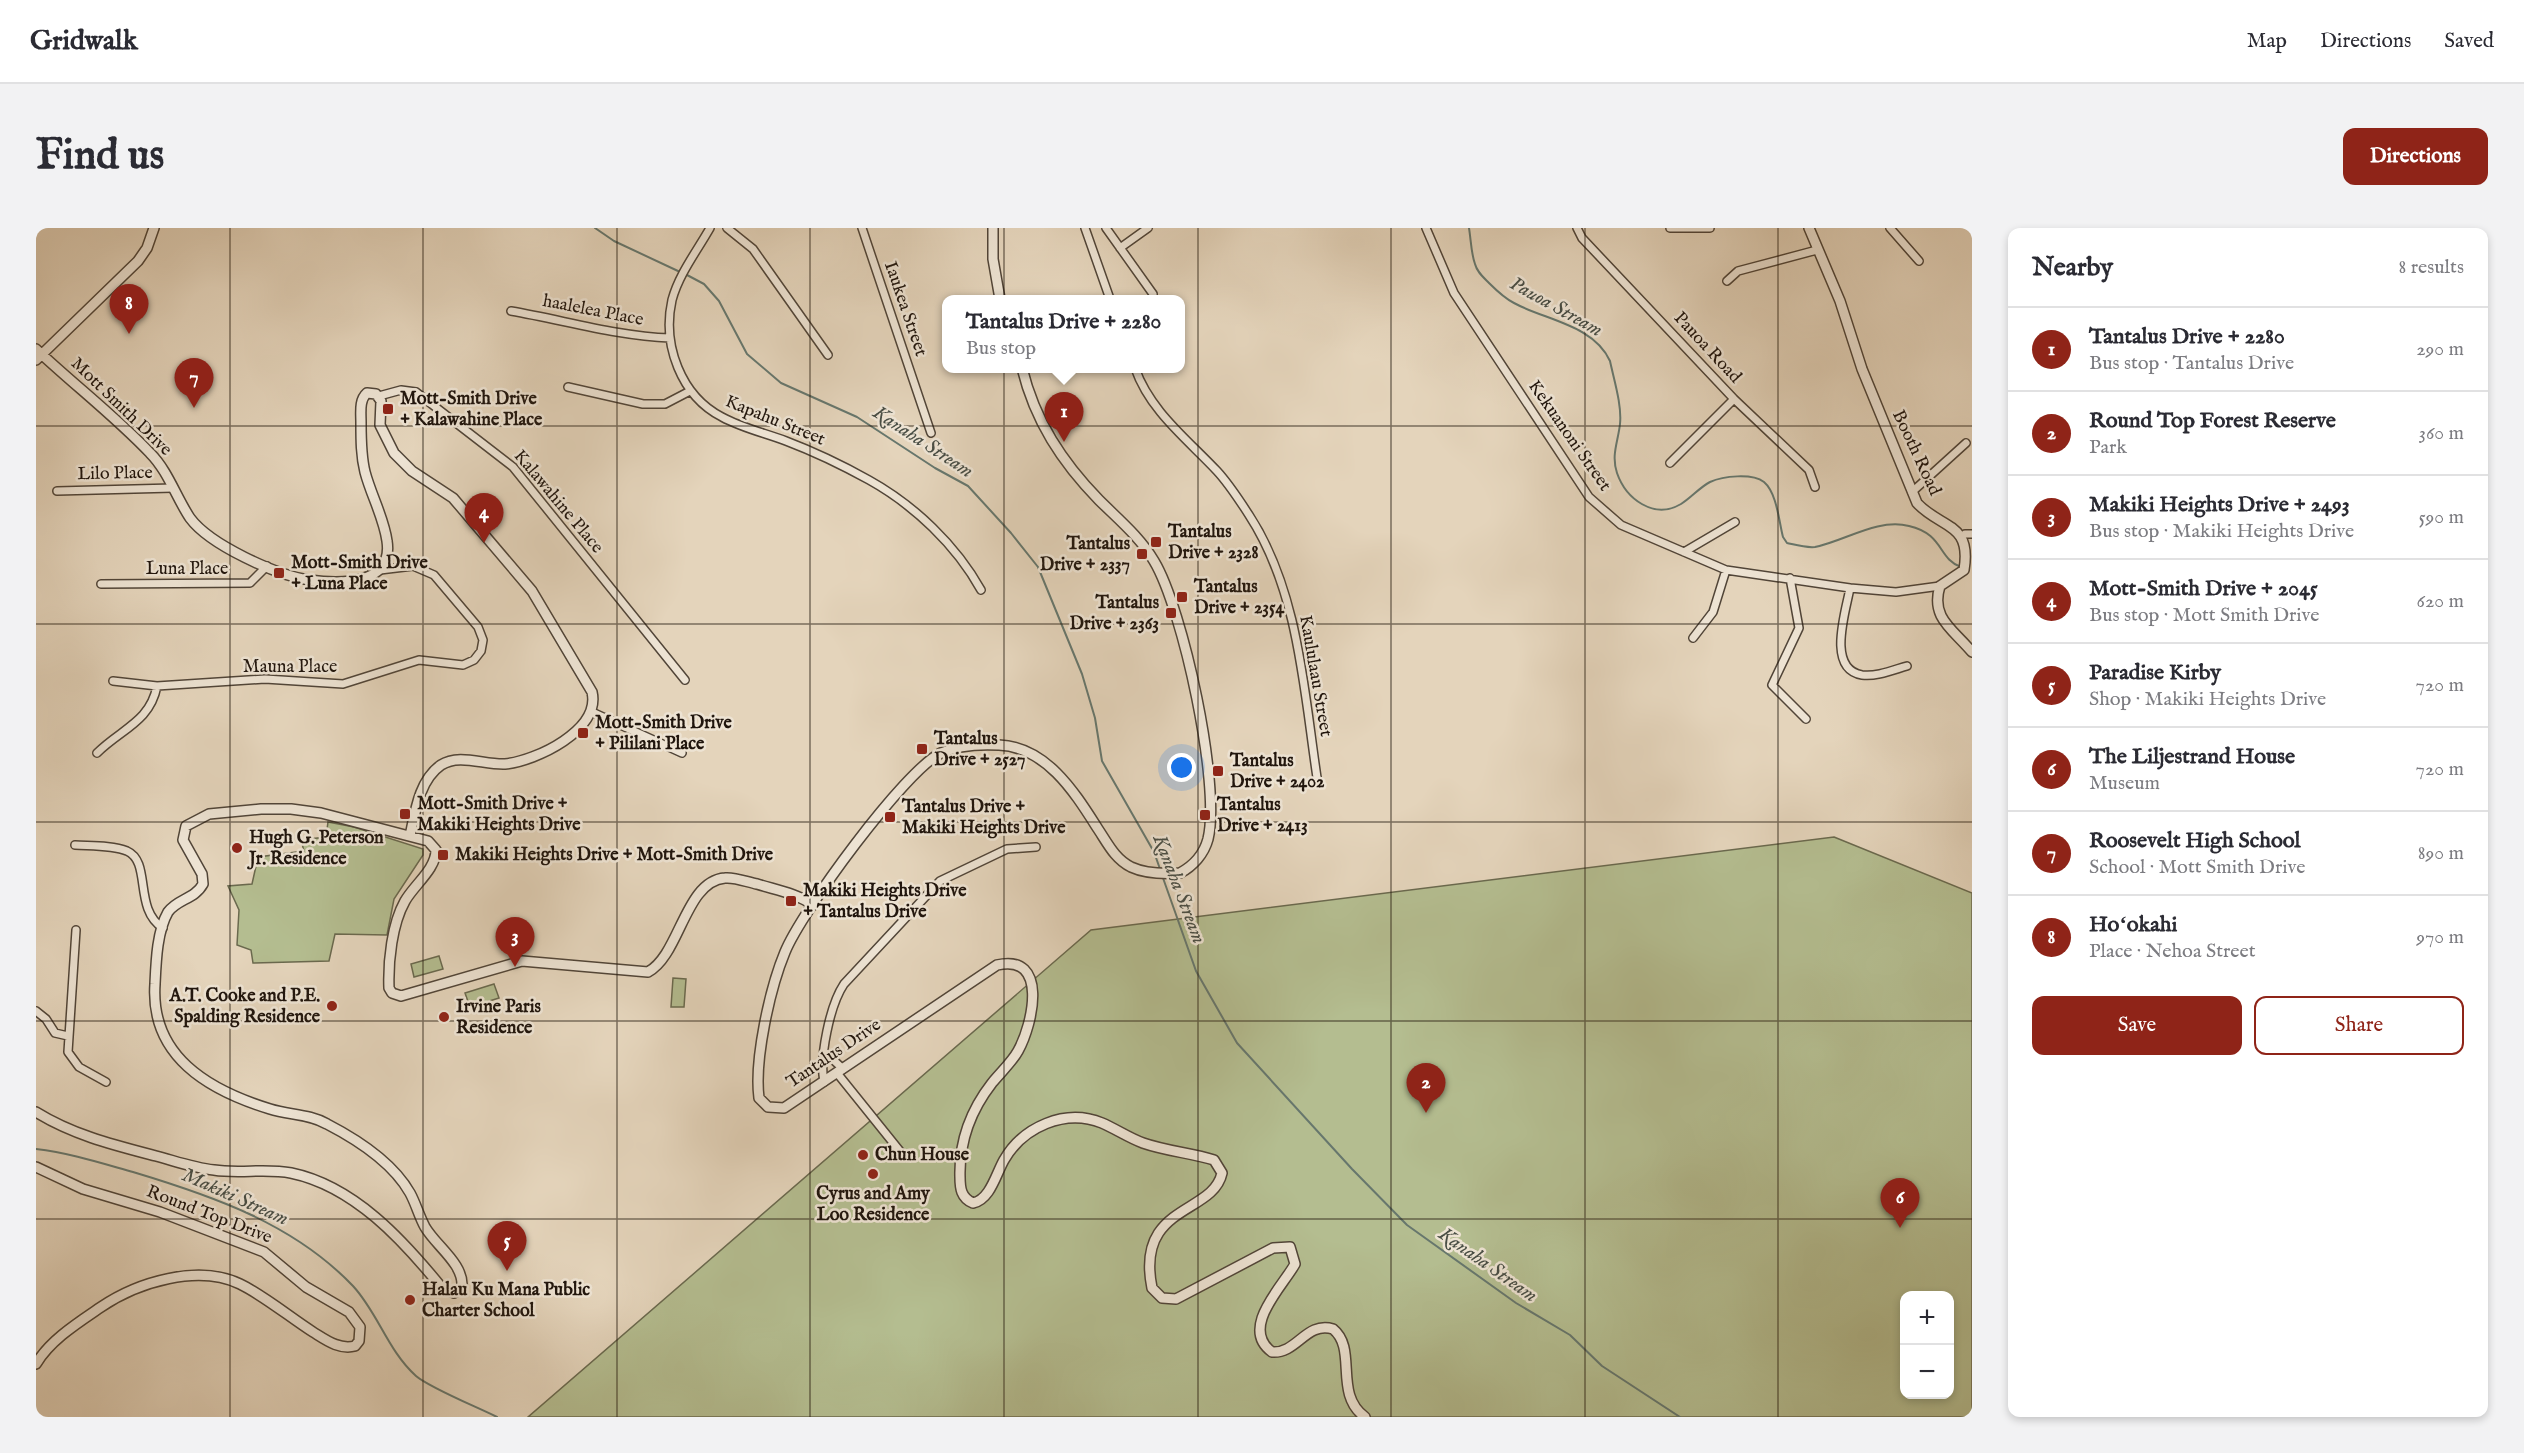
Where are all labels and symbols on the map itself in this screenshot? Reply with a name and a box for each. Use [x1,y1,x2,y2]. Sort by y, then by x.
street label: Iaukea Street [878,258,932,360]
water label: Pauoa Stream [1505,271,1607,343]
pin: 8 [110,285,148,334]
street label: haalelea Place [541,290,645,332]
street label: Pauoa Road [1668,307,1746,389]
street label: Mott Smith Drive [65,353,177,461]
pin: 7 [174,358,214,408]
street label: Kekuanoni Street [1522,376,1616,496]
place label: Mott-Smith Drive + Kalawahine Place [400,388,543,432]
street label: Kapahu Street [722,391,828,451]
pin: 1 [1044,392,1084,442]
water label: Kanaha Stream [867,400,978,484]
marker: Mott-Smith Drive + Kalawahine Place [381,402,395,416]
street label: Booth Road [1886,407,1946,500]
street label: Kalawahine Place [508,446,608,558]
street label: Lilo Place [77,462,153,486]
pin: 4 [464,494,504,543]
place label: Tantalus Drive + 2328 [1167,521,1259,565]
place label: Tantalus Drive + 2337 [1040,533,1131,577]
marker: Tantalus Drive + 2328 [1149,535,1163,549]
marker: Tantalus Drive + 2337 [1135,547,1149,561]
place label: Mott-Smith Drive + Luna Place [291,552,428,596]
street label: Luna Place [146,558,228,581]
marker: Mott-Smith Drive + Luna Place [272,566,286,580]
place label: Tantalus Drive + 2354 [1193,576,1286,620]
marker: Tantalus Drive + 2354 [1175,590,1189,604]
place label: Tantalus Drive + 2363 [1070,592,1160,636]
marker: Tantalus Drive + 2363 [1164,606,1178,620]
street label: Kaululaau Street [1293,614,1337,738]
street label: Mauna Place [243,656,337,679]
place label: Mott-Smith Drive + Pililani Place [595,712,732,756]
marker: Mott-Smith Drive + Pililani Place [576,726,590,740]
place label: Tantalus Drive + 2527 [933,728,1025,772]
marker: Tantalus Drive + 2527 [915,742,929,756]
place label: Tantalus Drive + 2402 [1229,750,1325,794]
your location [1167,753,1196,782]
marker: Tantalus Drive + 2402 [1211,764,1225,778]
place label: Mott-Smith Drive + Makiki Heights Drive [417,793,581,837]
place label: Tantalus Drive + 2413 [1216,794,1308,838]
place label: Tantalus Drive + Makiki Heights Drive [901,796,1066,840]
marker: Mott-Smith Drive + Makiki Heights Drive [398,807,412,821]
marker: Tantalus Drive + 2413 [1198,808,1212,822]
marker: Tantalus Drive + Makiki Heights Drive [883,810,897,824]
place label: Hugh G. Peterson Jr. Residence [247,827,384,871]
water label: Kanaha Stream [1146,830,1211,947]
marker: Hugh G. Peterson Jr. Residence [230,841,244,855]
place label: Makiki Heights Drive + Mott-Smith Drive [455,844,774,867]
marker: Makiki Heights Drive + Mott-Smith Drive [436,848,450,862]
place label: Makiki Heights Drive + Tantalus Drive [803,880,967,924]
marker: Makiki Heights Drive + Tantalus Drive [784,894,798,908]
pin: 3 [496,918,534,967]
place label: A.T. Cooke and P.E. Spalding Residence [169,985,321,1029]
place label: Irvine Paris Residence [456,996,541,1040]
marker: A.T. Cooke and P.E. Spalding Residence [325,999,339,1013]
marker: Irvine Paris Residence [437,1010,451,1024]
street label: Tantalus Drive [782,1014,886,1094]
pin: 2 [1406,1064,1446,1113]
place label: Chun House [875,1144,970,1167]
marker: Chun House [856,1148,870,1162]
water label: Makiki Stream [178,1162,292,1232]
marker: Cyrus and Amy Loo Residence [866,1167,880,1181]
pin: 6 [1880,1178,1920,1228]
street label: Round Top Drive [143,1181,275,1249]
place label: Cyrus and Amy Loo Residence [816,1183,931,1227]
water label: Kanaha Stream [1433,1221,1542,1308]
pin: 5 [488,1222,526,1271]
place label: Halau Ku Mana Public Charter School [422,1279,590,1323]
marker: Halau Ku Mana Public Charter School [403,1293,417,1307]

